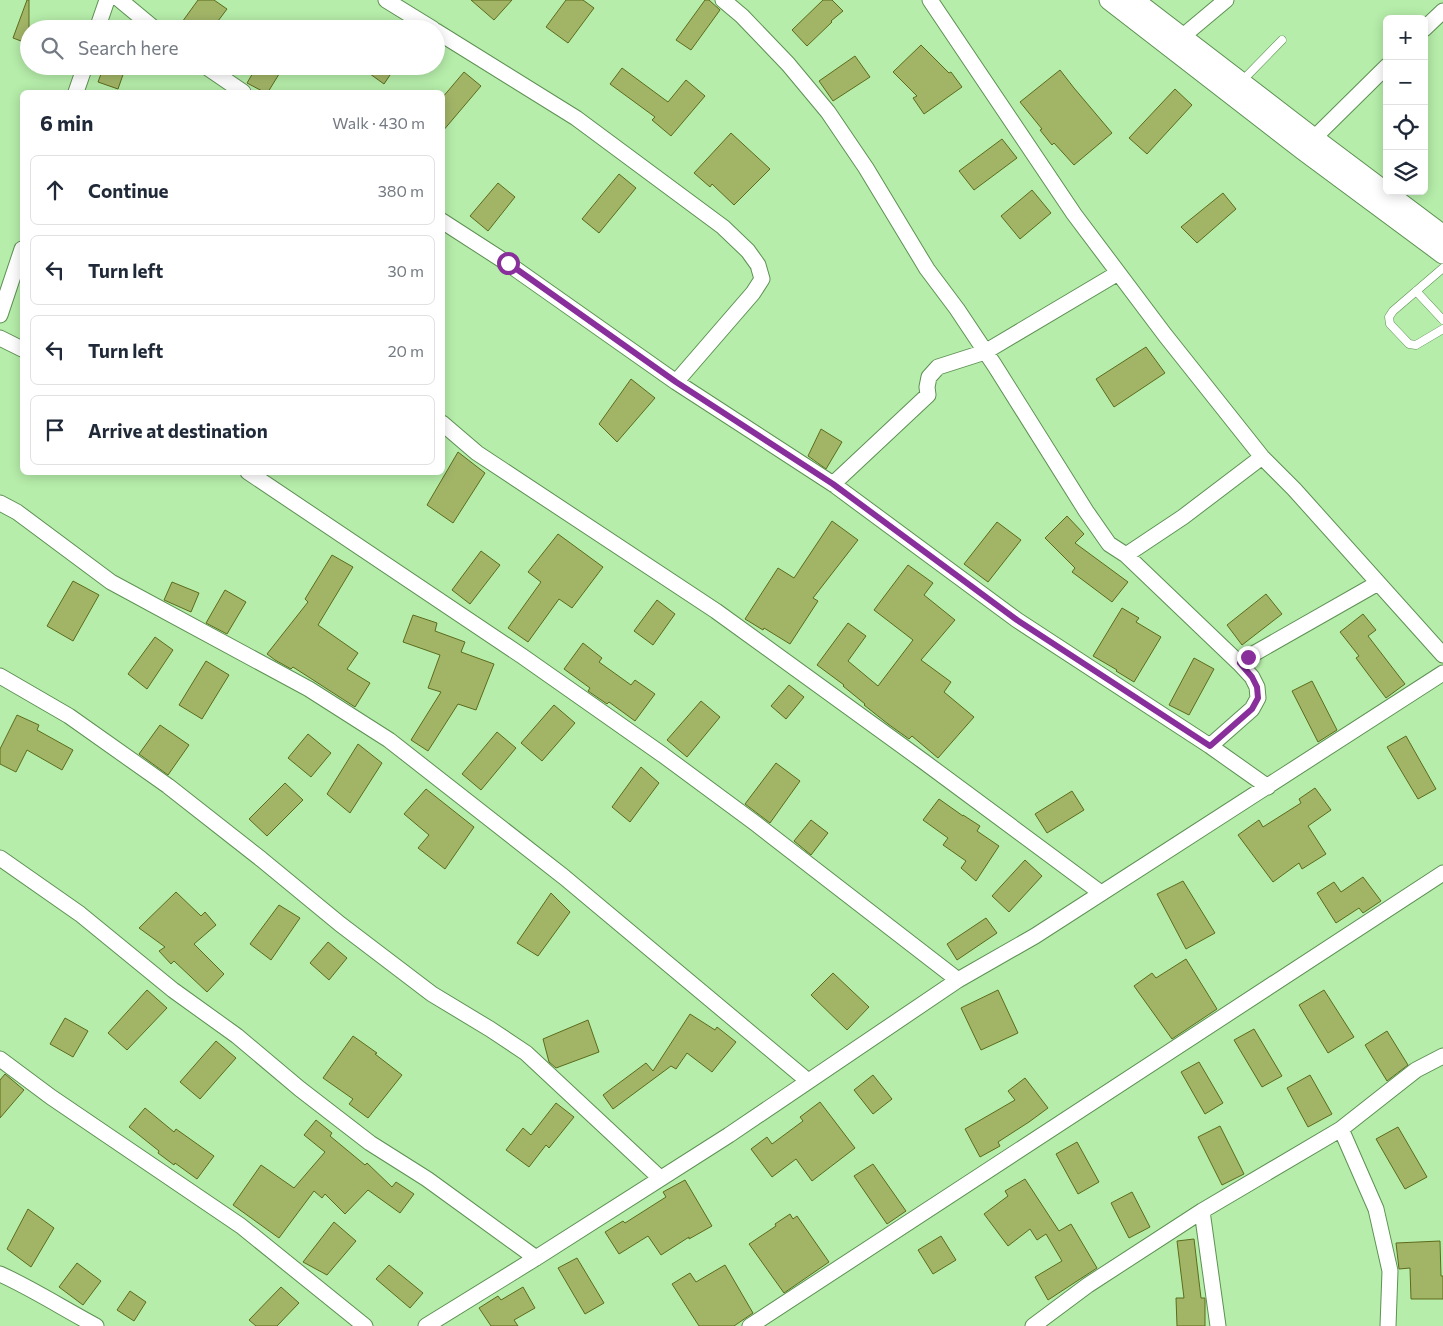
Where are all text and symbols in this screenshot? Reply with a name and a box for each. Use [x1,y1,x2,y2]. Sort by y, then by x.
map controls [1383,15,1428,195]
button: + [1383,15,1428,60]
search box [20,20,445,75]
icon: search [38,34,66,62]
text: Search here [78,36,178,59]
button: − [1383,60,1428,105]
button: locate [1383,105,1428,150]
text: 6 min [40,110,93,135]
text: Walk · 430 m [332,113,425,132]
button: layers [1383,150,1428,195]
icon: ahead [41,176,69,204]
text: Continue [88,179,168,202]
text: 380 m [378,181,424,200]
route start [497,252,520,275]
icon: left [41,256,69,284]
text: Turn left [88,259,163,282]
text: 30 m [387,261,424,280]
icon: left [41,336,69,364]
text: Turn left [88,339,163,362]
text: 20 m [388,341,424,360]
icon: arrive [41,416,69,444]
text: Arrive at destination [88,419,268,442]
route end [1237,646,1260,669]

